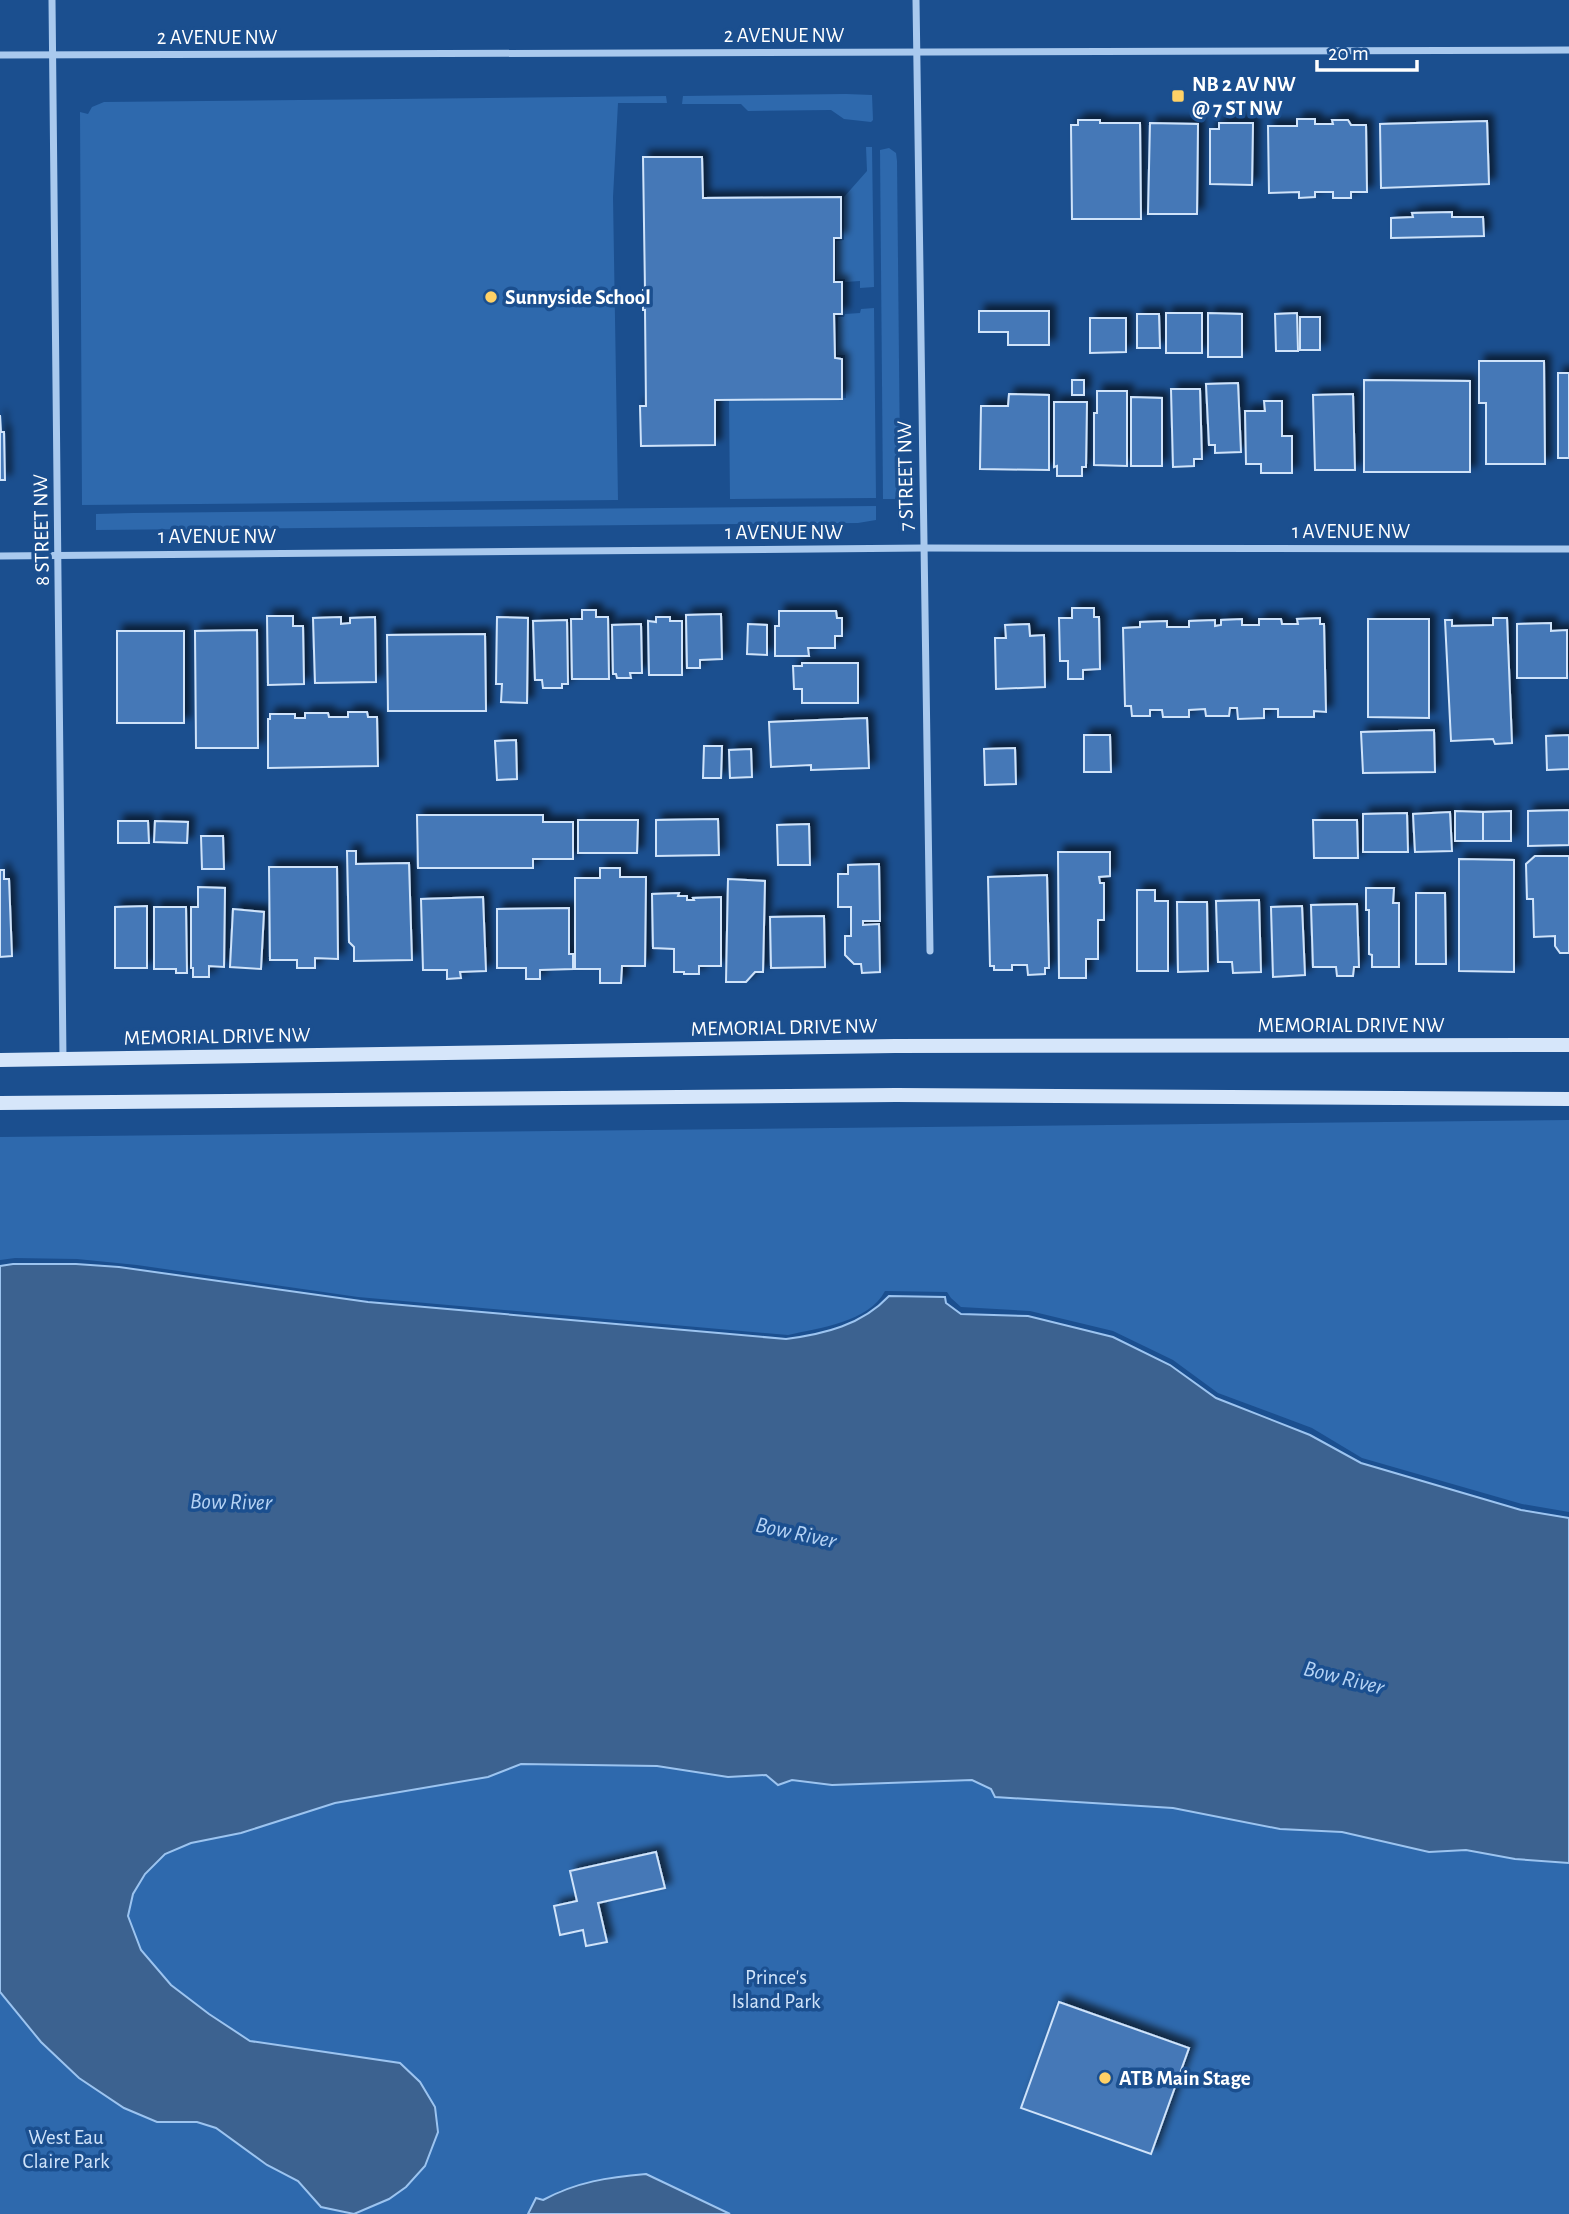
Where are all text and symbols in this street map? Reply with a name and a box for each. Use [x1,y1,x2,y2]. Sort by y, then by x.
street label: 2 AVENUE NW [724,25,844,46]
street label: 2 AVENUE NW [157,27,277,48]
scale bar [1317,28,1417,72]
text: 20 m [1328,43,1369,64]
place label: NB 2 AV NW @ 7 ST NW [1192,74,1296,119]
marker: NB 2 AV NW @ 7 ST NW [1170,88,1186,104]
place label: Sunnyside School [505,287,651,308]
marker: Sunnyside School [483,289,499,305]
street label: 7 STREET NW [894,420,917,531]
street label: 8 STREET NW [30,474,53,586]
street label: 1 AVENUE NW [1292,521,1410,542]
street label: 1 AVENUE NW [725,522,843,543]
street label: 1 AVENUE NW [158,526,276,547]
street label: MEMORIAL DRIVE NW [690,1015,878,1040]
street label: MEMORIAL DRIVE NW [1258,1015,1445,1036]
street label: MEMORIAL DRIVE NW [123,1024,311,1049]
water label: Bow River [190,1490,273,1515]
water label: Bow River [753,1514,839,1553]
water label: Bow River [1301,1657,1387,1700]
park label: Prince's Island Park [731,1967,821,2012]
place label: ATB Main Stage [1119,2068,1251,2089]
marker: ATB Main Stage [1097,2070,1113,2086]
park label: West Eau Claire Park [22,2127,110,2172]

